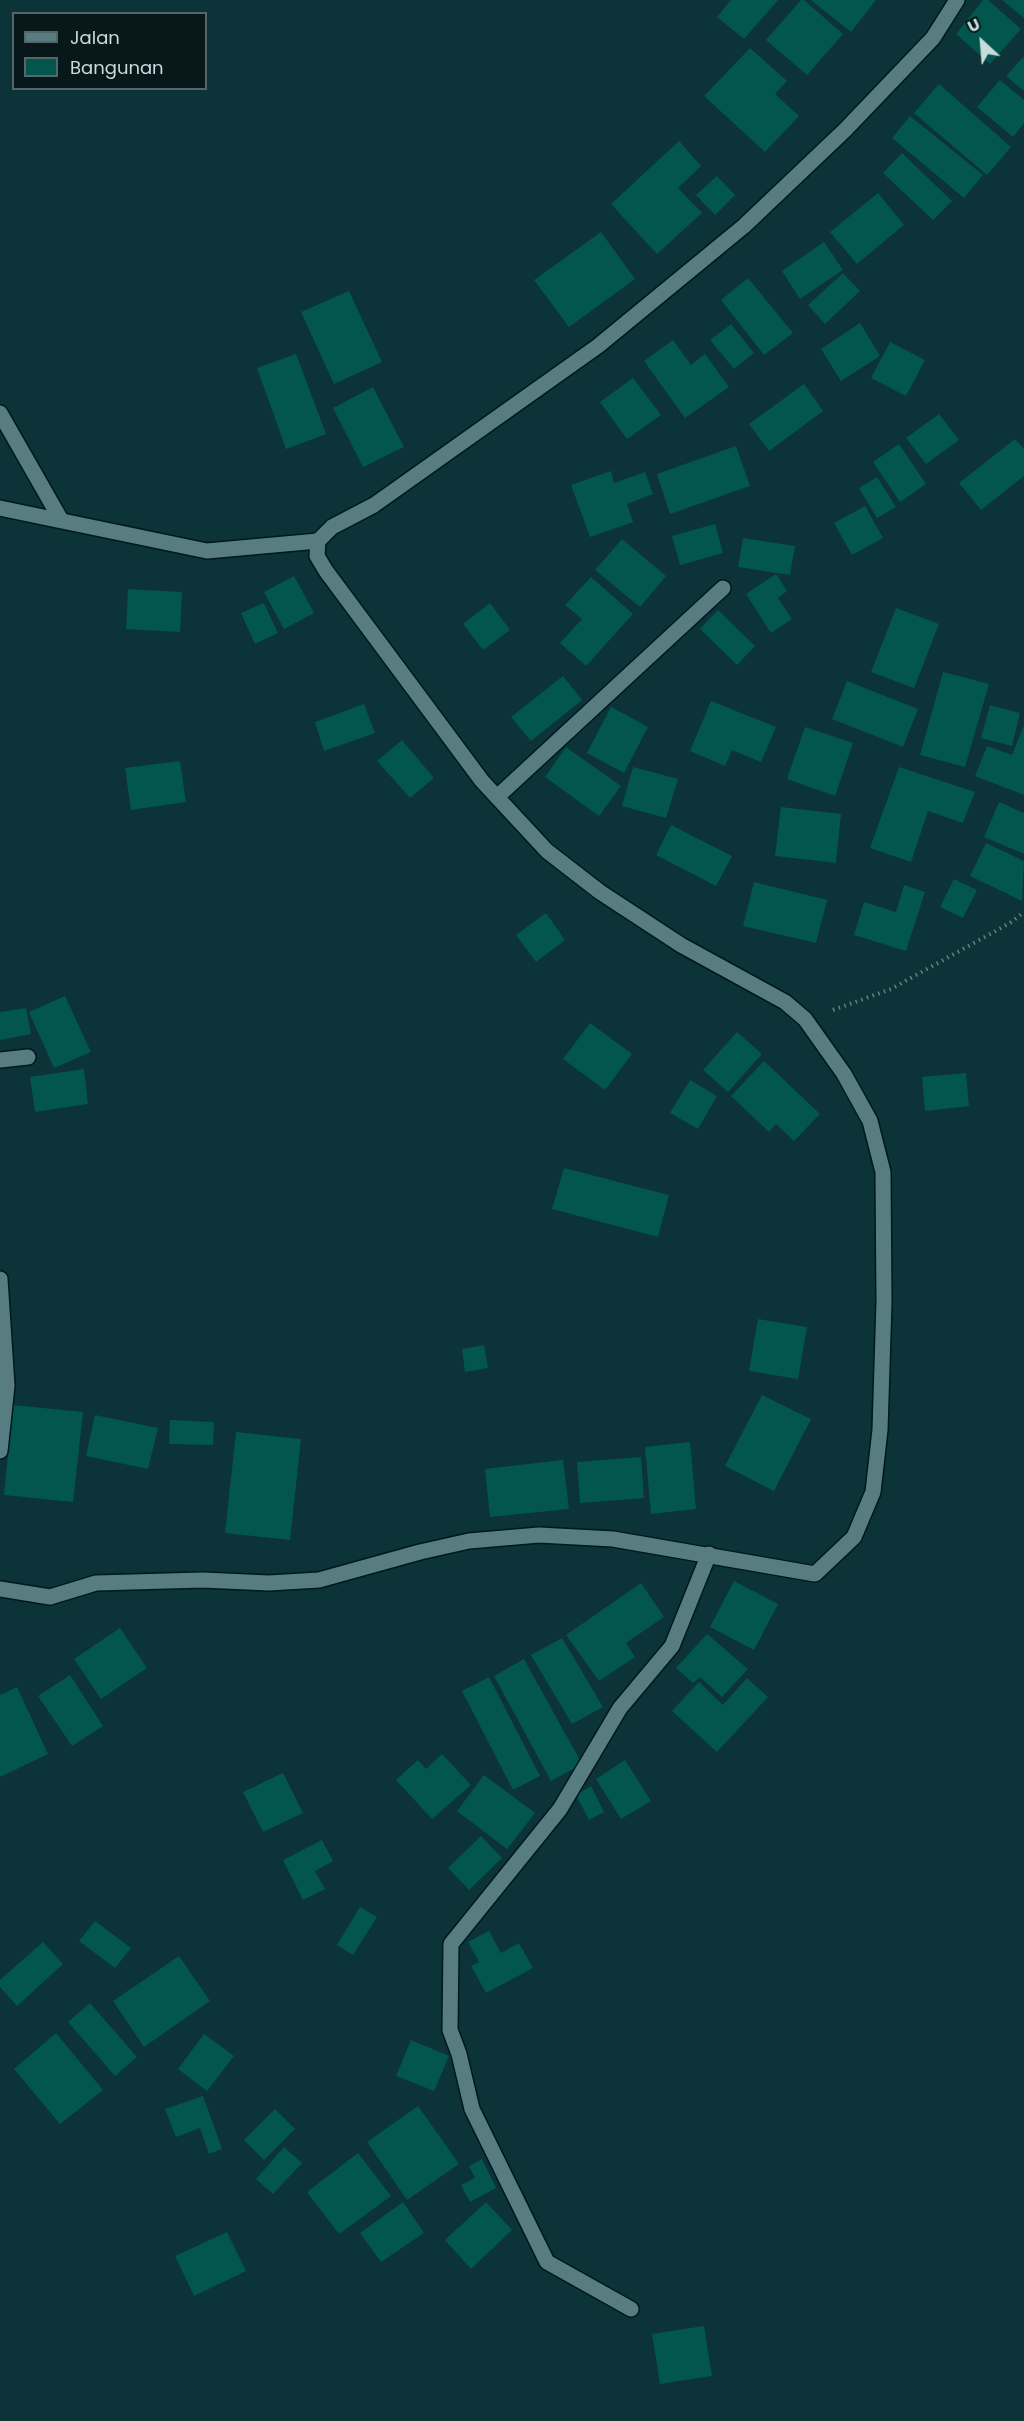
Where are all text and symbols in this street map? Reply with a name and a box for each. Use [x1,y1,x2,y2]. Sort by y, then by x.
legend [12,12,207,90]
north arrow [952,12,1012,72]
text: U [964,13,984,38]
text: Jalan [70,25,120,50]
text: Bangunan [70,55,164,80]

